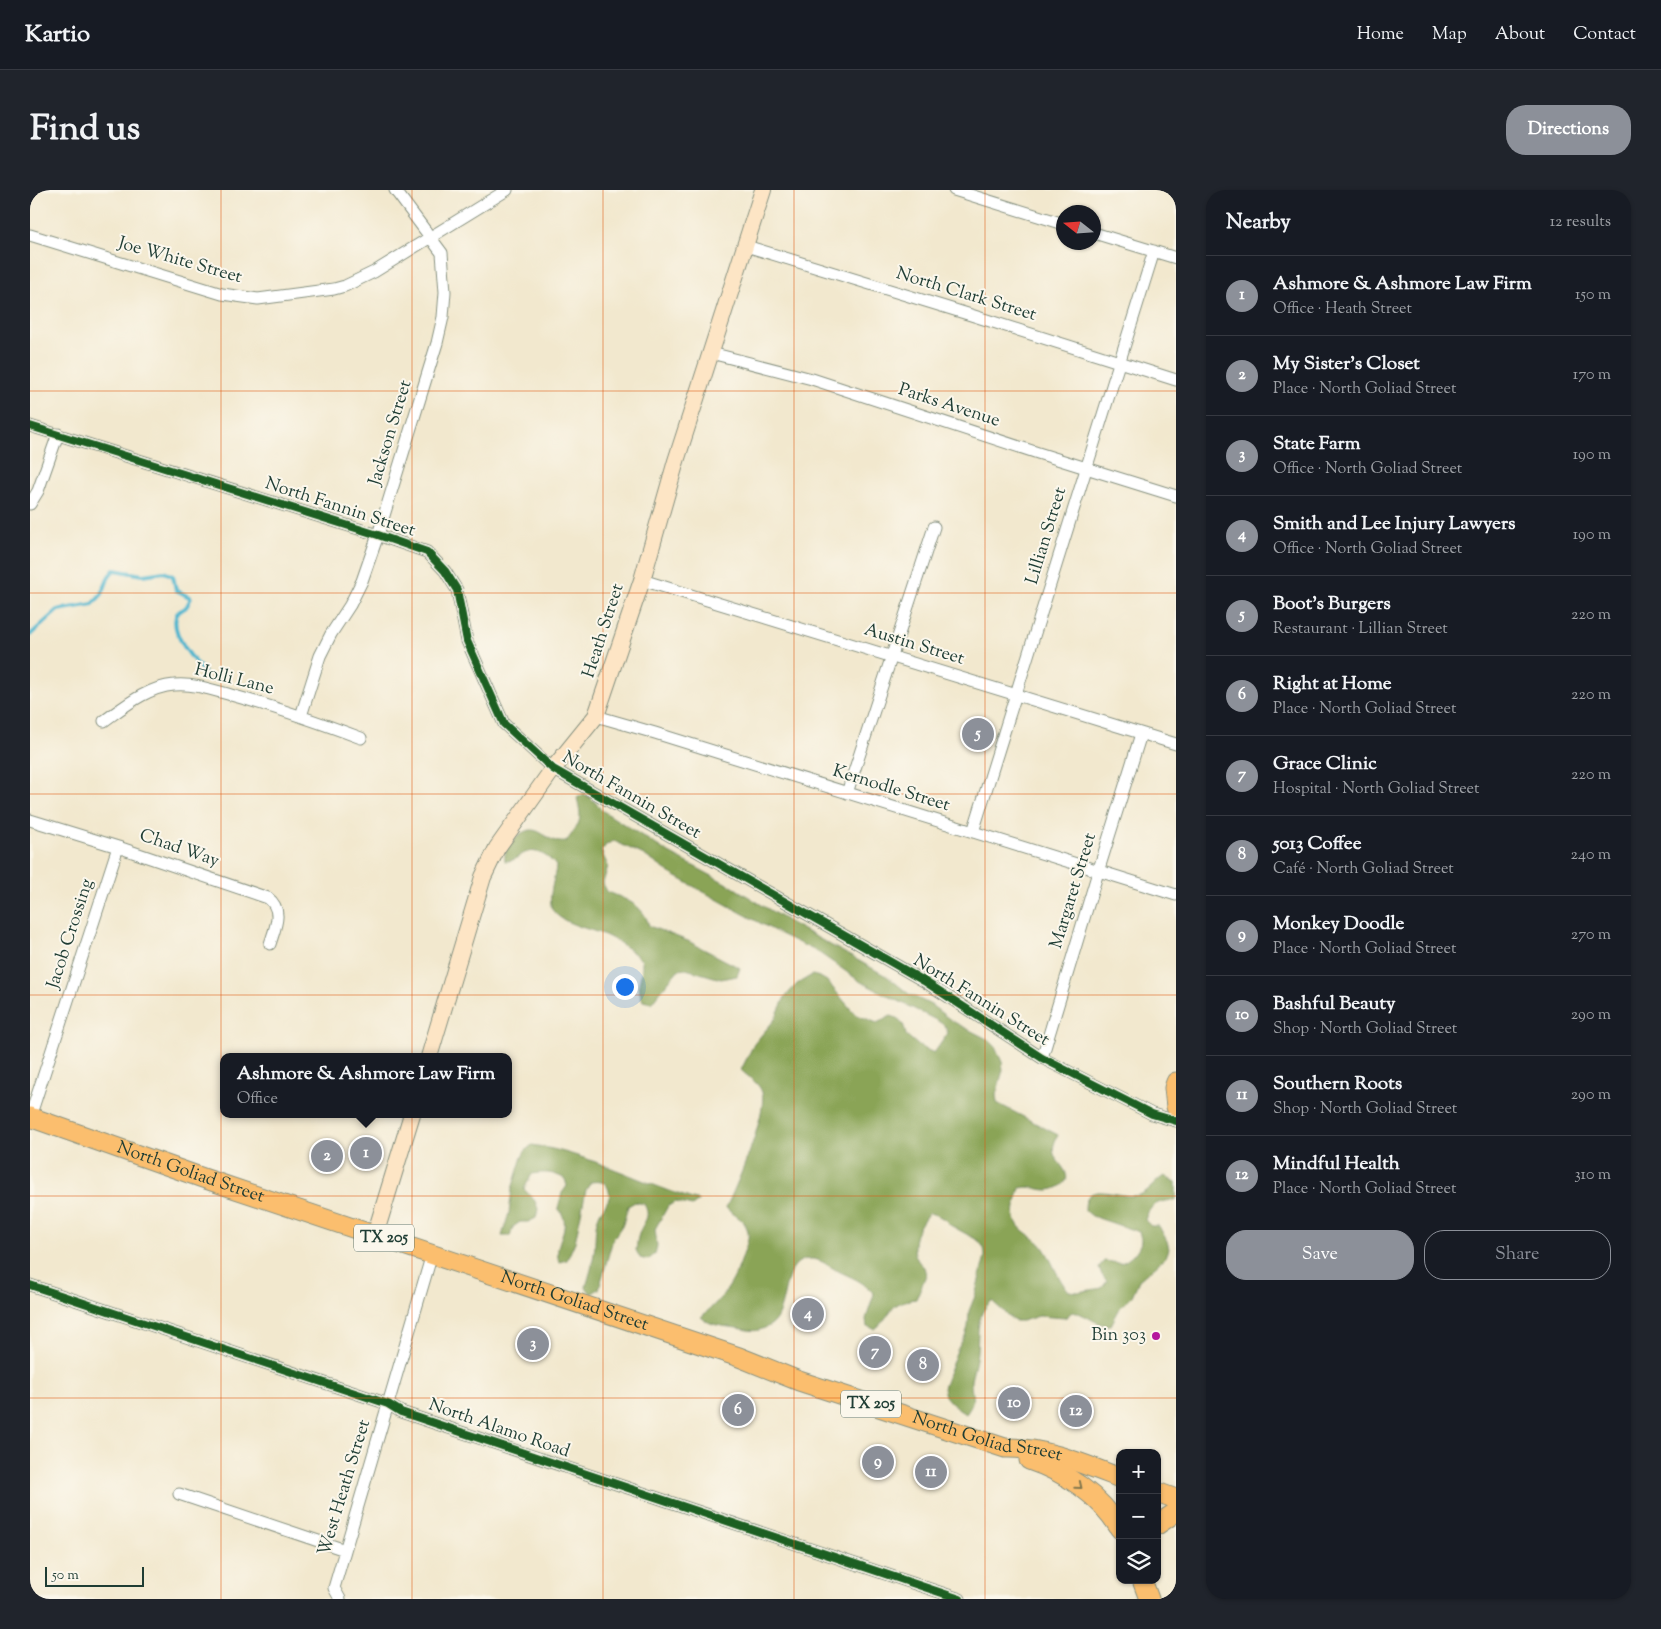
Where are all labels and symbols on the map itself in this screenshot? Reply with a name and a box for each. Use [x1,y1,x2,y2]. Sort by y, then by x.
north arrow [1056,205,1101,250]
street label: Joe White Street [114,231,245,291]
street label: North Clark Street [893,261,1039,329]
street label: Jackson Street [362,377,419,490]
street label: Parks Avenue [895,377,1003,435]
street label: North Fannin Street [262,471,418,545]
street label: Lillian Street [1020,484,1074,588]
street label: Heath Street [577,580,631,682]
street label: Austin Street [861,617,967,673]
street label: Holli Lane [192,658,276,702]
pin: 5 [962,715,994,753]
street label: North Fannin Street [557,746,705,846]
street label: Kernodle Street [829,759,953,819]
street label: Chad Way [135,823,223,875]
street label: Margaret Street [1044,830,1104,952]
street label: Jacob Crossing [41,876,101,993]
street label: North Fannin Street [908,948,1054,1054]
your location [612,974,638,1000]
pin: 1 [350,1134,382,1172]
street label: North Goliad Street [113,1136,268,1211]
pin: 2 [311,1137,343,1175]
road number: TX 205 [354,1224,414,1252]
street label: North Goliad Street [497,1265,652,1339]
pin: 4 [792,1295,824,1333]
place label: Bin 303 [1091,1323,1146,1349]
pin: 3 [517,1325,549,1363]
marker: Bin 303 [1150,1330,1162,1342]
pin: 7 [859,1333,891,1371]
pin: 8 [907,1346,939,1384]
pin: 10 [998,1384,1030,1422]
road number: TX 205 [841,1390,901,1418]
pin: 6 [722,1391,754,1429]
pin: 12 [1060,1392,1092,1430]
street label: North Alamo Road [425,1393,573,1465]
street label: North Goliad Street [909,1406,1065,1469]
street label: West Heath Street [312,1417,378,1559]
pin: 9 [862,1443,894,1481]
pin: 11 [915,1453,947,1491]
one-way arrow [1074,1480,1083,1489]
scale bar [45,1564,144,1587]

